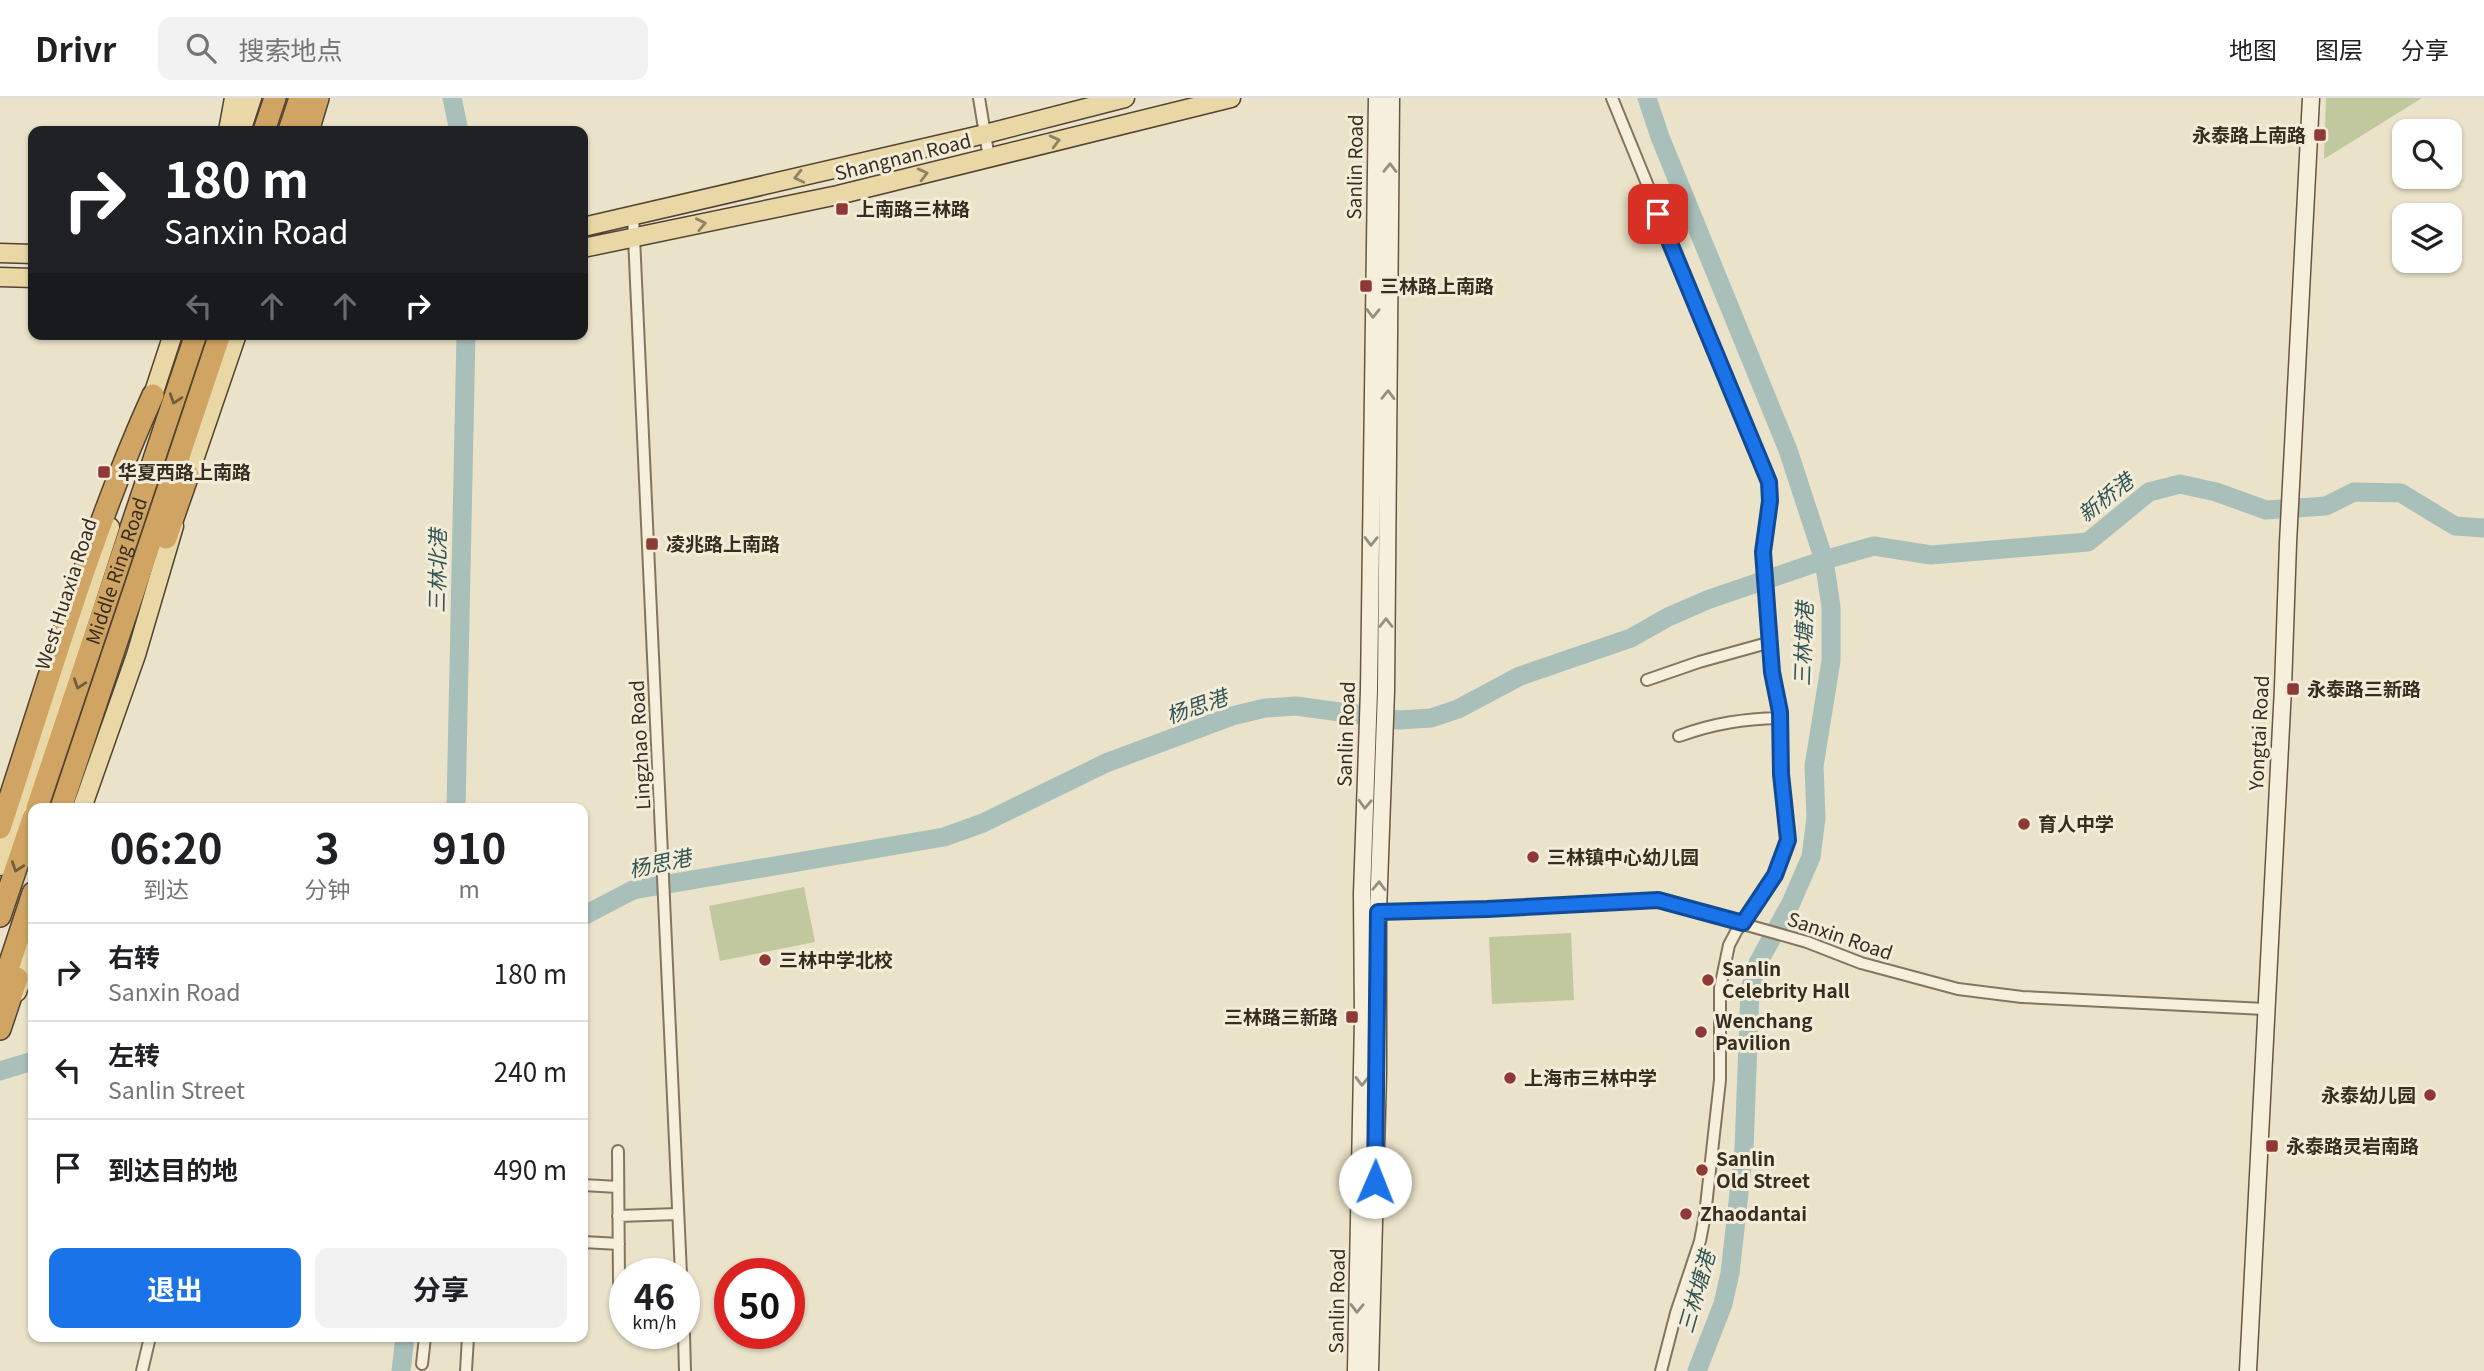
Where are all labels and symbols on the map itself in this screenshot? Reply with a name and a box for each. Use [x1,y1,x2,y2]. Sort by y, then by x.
street label: Sanlin Road [1339,114,1368,220]
place label: 永泰路上南路 [2192,120,2306,147]
street label: Shangnan Road [832,126,974,186]
marker: 永泰路上南路 [2312,127,2328,143]
one-way arrow [1049,135,1061,149]
one-way arrow [1382,162,1398,173]
one-way arrow [793,168,805,183]
one-way arrow [917,168,929,182]
pin [1628,184,1688,244]
place label: 上南路三林路 [856,194,970,221]
marker: 上南路三林路 [834,201,850,217]
one-way arrow [695,217,707,232]
place label: 三林路上南路 [1380,271,1494,298]
marker: 三林路上南路 [1358,278,1374,294]
one-way arrow [1366,308,1381,319]
one-way arrow [1380,390,1396,400]
one-way arrow [169,392,183,405]
place label: 华夏西路上南路 [118,457,251,484]
water label: 新桥港 [2071,463,2141,528]
marker: 华夏西路上南路 [96,464,112,480]
street label: Middle Ring Road [78,493,152,648]
street label: West Huaxia Road [27,514,102,673]
water label: 三林北港 [420,526,452,613]
place label: 凌兆路上南路 [666,529,780,556]
marker: 凌兆路上南路 [644,536,660,552]
one-way arrow [1363,536,1379,546]
water label: 三林塘港 [1786,598,1819,686]
one-way arrow [1378,617,1394,627]
place label: 永泰路三新路 [2307,674,2421,701]
street label: Yongtai Road [2241,675,2274,792]
one-way arrow [73,678,87,690]
street label: Lingzhao Road [622,679,655,811]
water label: 杨思港 [1162,680,1234,730]
street label: Sanlin Road [1329,681,1360,787]
marker: 永泰路三新路 [2285,681,2301,697]
one-way arrow [1357,799,1373,810]
place label: 育人中学 [2038,809,2114,836]
marker: 育人中学 [2016,816,2032,832]
water label: 杨思港 [626,840,696,883]
place label: 三林镇中心幼儿园 [1547,842,1699,869]
marker: 三林镇中心幼儿园 [1525,849,1541,865]
one-way arrow [11,861,25,873]
one-way arrow [1371,881,1387,891]
street label: Sanxin Road [1784,904,1897,965]
place label: 三林中学北校 [779,945,893,972]
marker: 三林中学北校 [757,952,773,968]
place label: Sanlin Celebrity Hall [1722,954,1850,1003]
marker: Sanlin Celebrity Hall [1700,972,1716,988]
place label: 三林路三新路 [1224,1002,1338,1029]
place label: Wenchang Pavilion [1715,1006,1813,1055]
marker: 三林路三新路 [1344,1009,1360,1025]
marker: Wenchang Pavilion [1693,1024,1709,1040]
place label: 上海市三林中学 [1524,1063,1657,1090]
marker: 上海市三林中学 [1502,1070,1518,1086]
one-way arrow [1354,1075,1369,1086]
place label: 永泰幼儿园 [2321,1080,2416,1107]
marker: 永泰幼儿园 [2422,1087,2438,1103]
place label: 永泰路灵岩南路 [2286,1131,2419,1158]
marker: 永泰路灵岩南路 [2264,1138,2280,1154]
place label: Sanlin Old Street [1716,1144,1810,1193]
position arrow [1338,1145,1412,1219]
marker: Sanlin Old Street [1694,1162,1710,1178]
place label: Zhaodantai [1700,1199,1807,1226]
marker: Zhaodantai [1678,1206,1694,1222]
water label: 三林塘港 [1669,1244,1722,1336]
street label: Sanlin Road [1321,1248,1350,1354]
speed limit sign: 50 [714,1258,805,1349]
one-way arrow [1350,1303,1365,1314]

